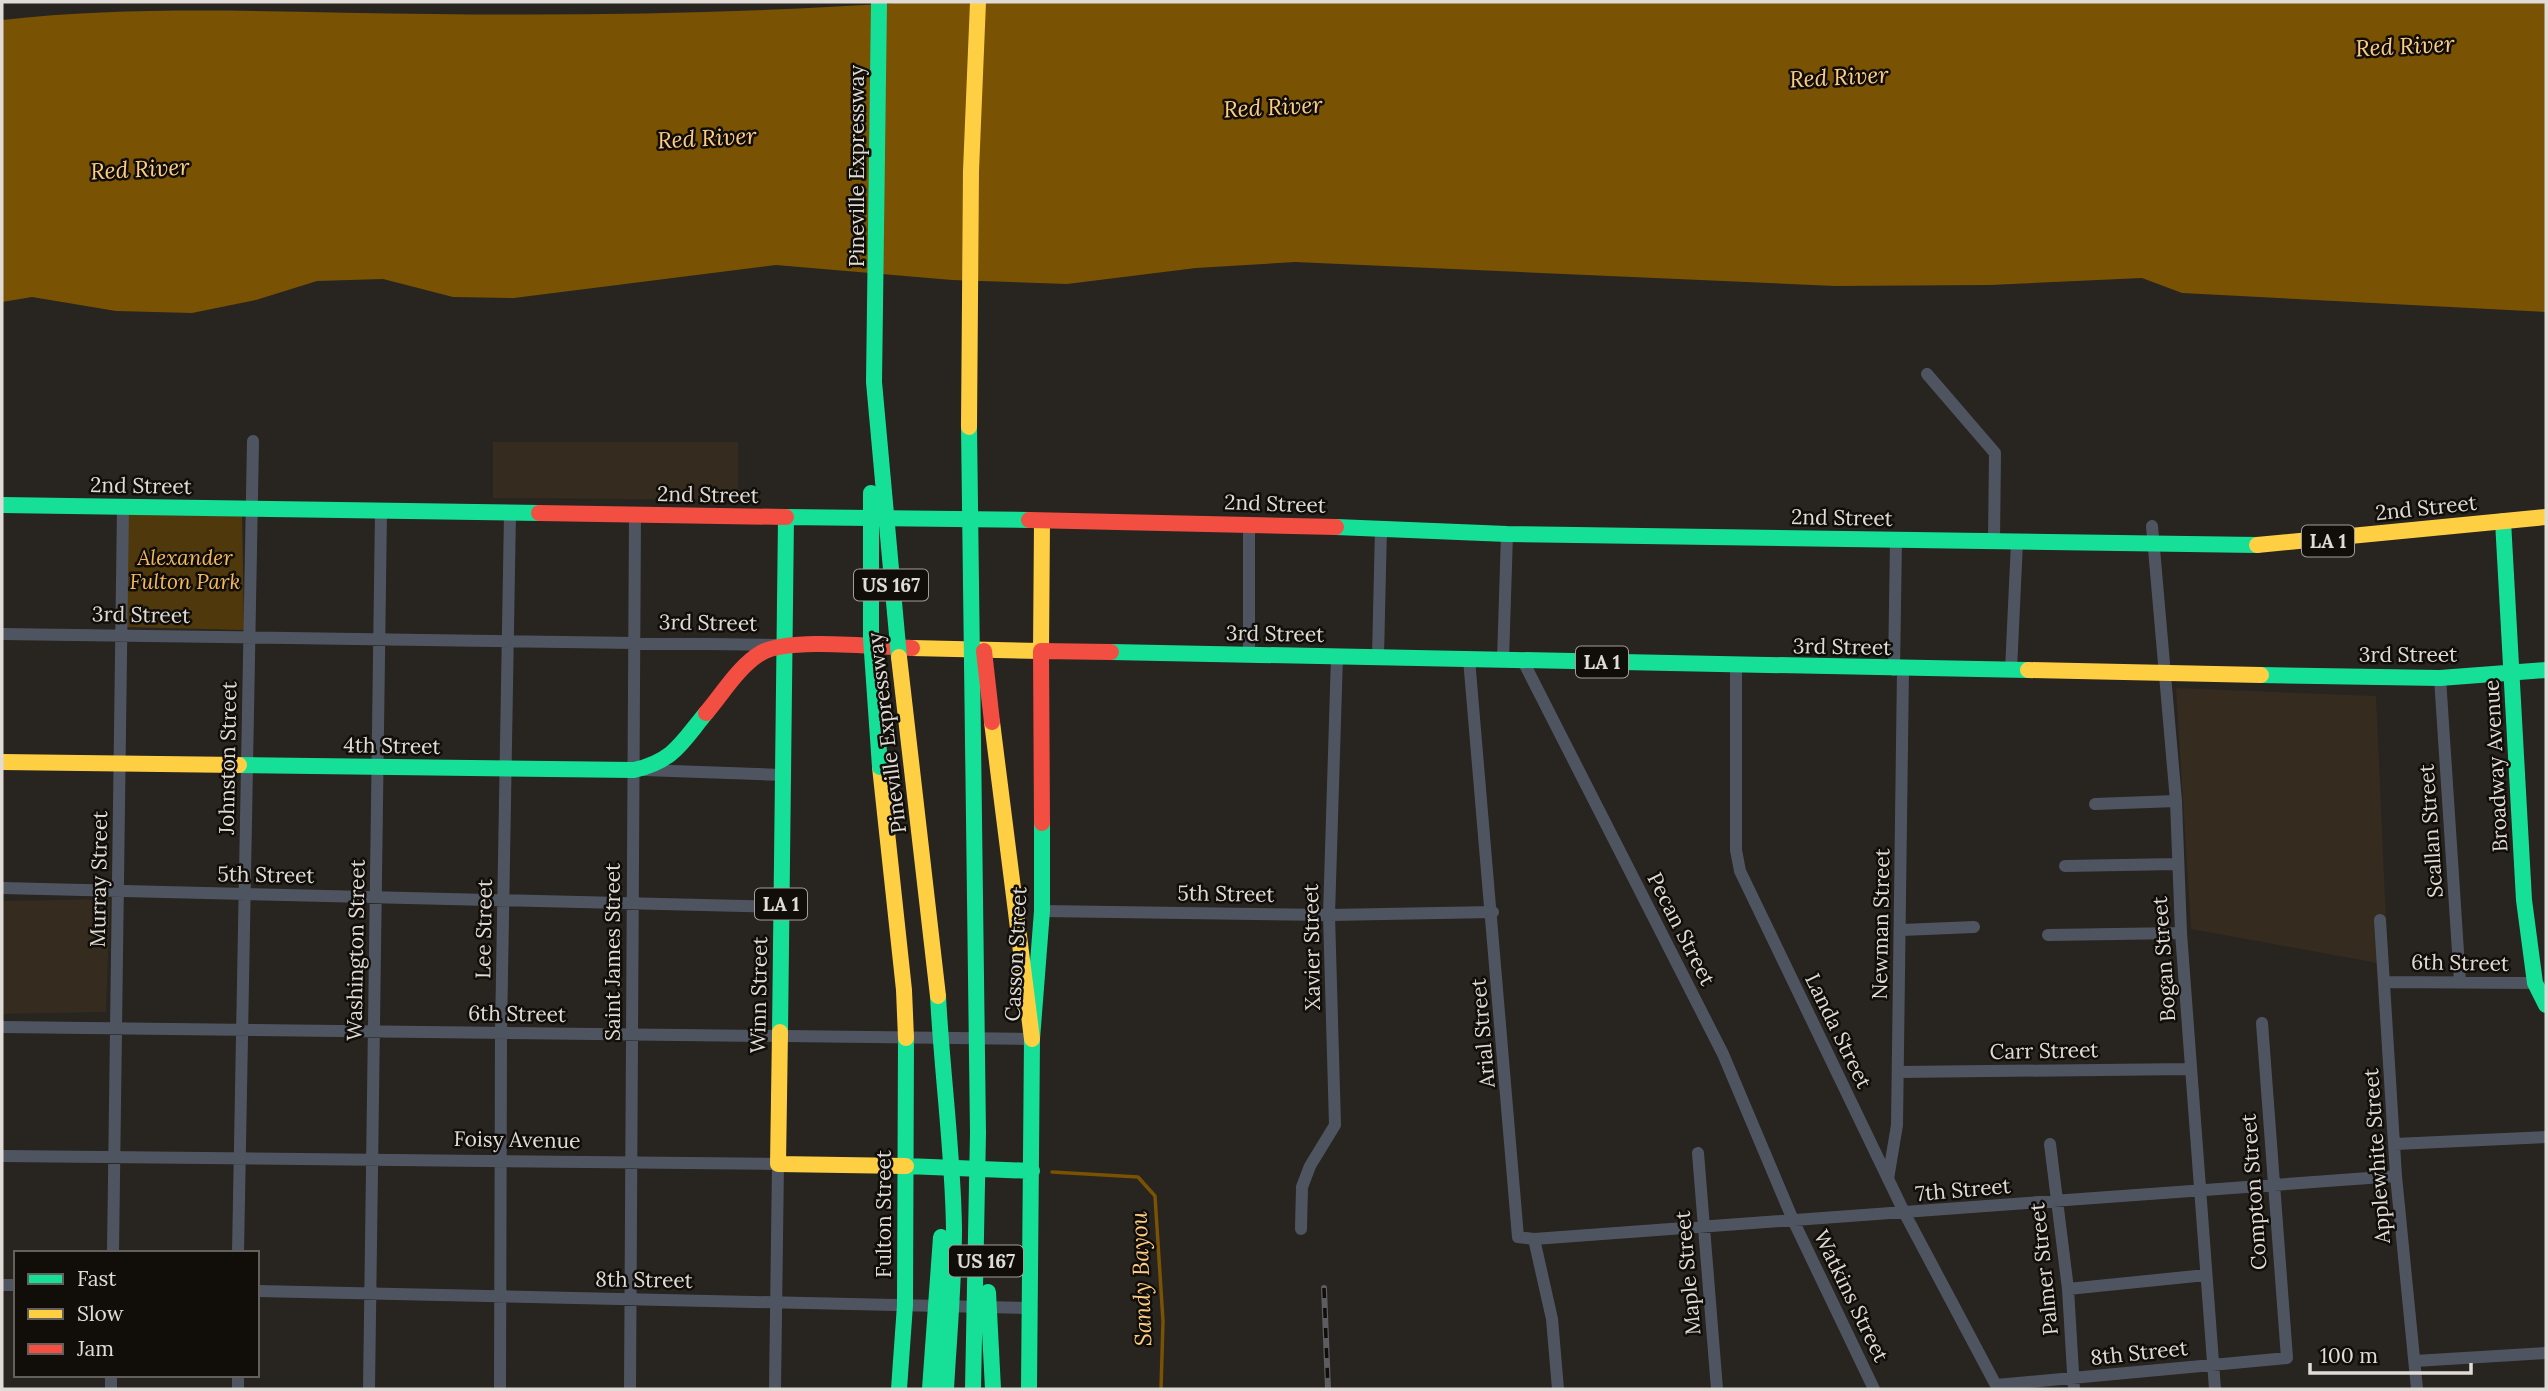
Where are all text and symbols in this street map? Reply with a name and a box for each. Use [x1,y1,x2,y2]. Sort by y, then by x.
water label: Red River [2355,28,2456,63]
water label: Red River [1789,59,1890,94]
street label: Pineville Expressway [843,65,870,267]
water label: Red River [1223,89,1324,124]
water label: Red River [657,120,758,155]
water label: Red River [90,151,191,186]
street label: 2nd Street [90,471,193,500]
street label: 2nd Street [657,480,760,509]
street label: 2nd Street [1224,488,1327,519]
street label: 2nd Street [2374,489,2479,526]
street label: 2nd Street [1791,503,1894,532]
road number: LA 1 [2302,526,2354,556]
park label: Alexander Fulton Park [130,544,240,595]
road number: US 167 [854,570,928,600]
street label: 3rd Street [92,600,191,629]
street label: 3rd Street [659,608,758,637]
street label: 3rd Street [1226,619,1325,648]
street label: Pineville Expressway [861,631,912,835]
street label: 3rd Street [1793,632,1892,661]
street label: 3rd Street [2359,641,2458,668]
road number: LA 1 [1576,646,1628,678]
street label: Broadway Avenue [2478,679,2513,853]
street label: Johnston Street [213,680,242,836]
street label: 4th Street [343,731,442,760]
street label: Scallan Street [2412,762,2449,899]
street label: Murray Street [84,810,113,948]
street label: Newman Street [1866,847,1895,1000]
street label: Washington Street [340,858,371,1041]
street label: 5th Street [217,860,316,889]
street label: Saint James Street [599,862,626,1041]
street label: Pecan Street [1641,868,1722,991]
street label: Lee Street [469,878,498,979]
street label: 5th Street [1177,879,1276,908]
street label: Xavier Street [1297,883,1326,1011]
street label: Casson Street [998,885,1033,1022]
road number: LA 1 [755,888,807,920]
street label: Bogan Street [2146,895,2181,1023]
street label: Winn Street [744,935,773,1054]
street label: 6th Street [2411,948,2510,977]
street label: Landa Street [1799,969,1878,1093]
street label: Arial Street [1464,976,1501,1090]
street label: 6th Street [468,999,567,1028]
street label: Carr Street [1989,1036,2099,1065]
street label: Applewhite Street [2357,1067,2396,1245]
street label: Compton Street [2235,1112,2272,1271]
street label: Foisy Avenue [453,1125,581,1154]
street label: Fulton Street [870,1149,897,1278]
street label: 7th Street [1914,1172,2013,1207]
street label: Palmer Street [2023,1200,2064,1337]
street label: Maple Street [1669,1209,1706,1336]
water label: Sandy Bayou [1124,1211,1157,1347]
street label: Watkins Street [1808,1225,1895,1367]
road number: US 167 [949,1246,1023,1276]
legend [14,1251,259,1377]
text: Fast [77,1265,117,1292]
street label: 8th Street [595,1265,694,1294]
text: Slow [77,1300,124,1327]
scale bar [2310,1332,2471,1376]
street label: 8th Street [2089,1334,2190,1371]
text: Jam [76,1335,114,1362]
text: 100 m [2320,1342,2378,1369]

